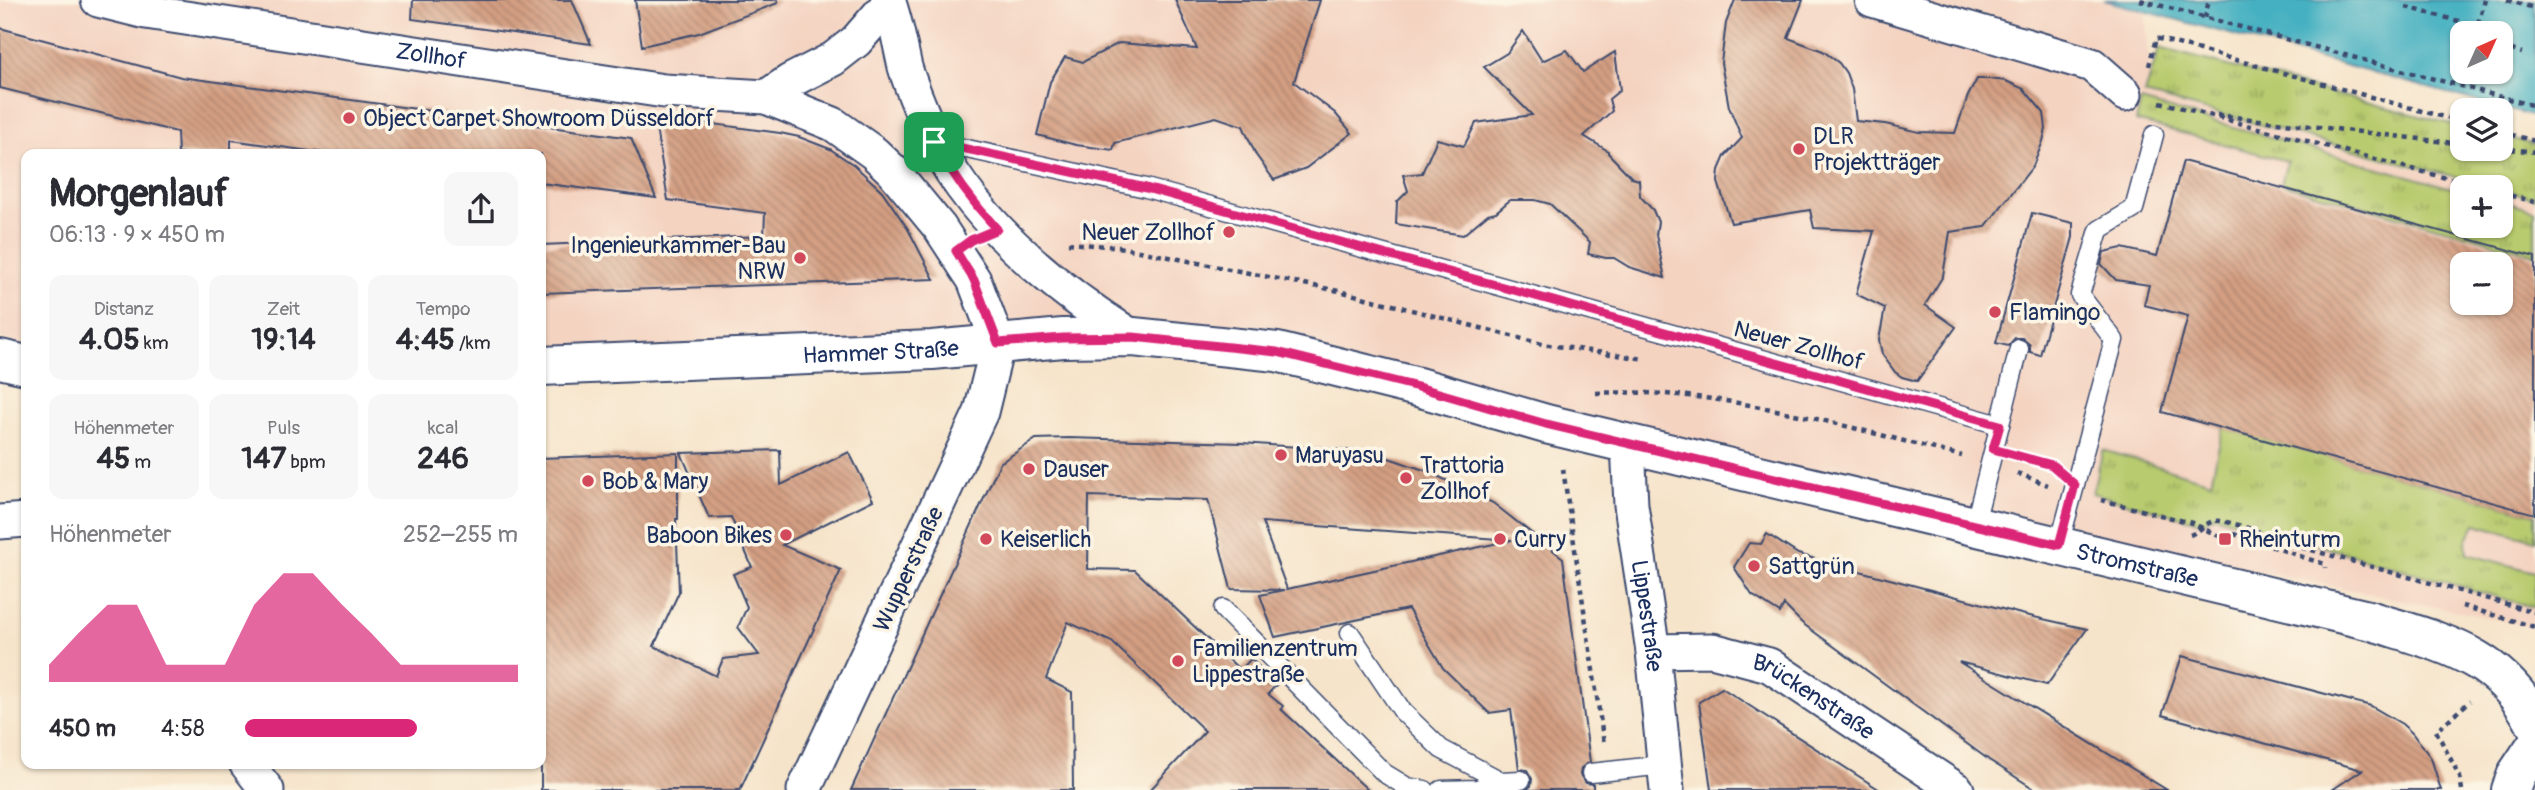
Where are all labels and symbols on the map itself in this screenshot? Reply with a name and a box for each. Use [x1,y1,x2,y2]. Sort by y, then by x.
north arrow [2450,21,2513,84]
street label: Zollhof [394,36,468,76]
place label: Object Carpet Showroom Düsseldorf [363,104,714,133]
marker: Object Carpet Showroom Düsseldorf [341,110,357,126]
pin [904,112,964,172]
place label: DLR Projektträger [1813,122,1940,177]
marker: DLR Projektträger [1791,141,1807,157]
place label: Neuer Zollhof [1081,218,1215,247]
marker: Neuer Zollhof [1221,224,1237,240]
place label: Ingenieurkammer-Bau NRW [571,231,786,286]
marker: Ingenieurkammer-Bau NRW [792,250,808,266]
place label: Flamingo [2009,298,2100,327]
marker: Flamingo [1987,304,2003,320]
street label: Neuer Zollhof [1731,314,1867,377]
street label: Hammer Straße [802,334,961,370]
place label: Maruyasu [1295,441,1384,470]
marker: Maruyasu [1273,447,1289,463]
place label: Trattoria Zollhof [1420,451,1504,506]
place label: Dauser [1043,455,1109,484]
marker: Dauser [1021,461,1037,477]
place label: Bob & Mary [602,467,709,496]
marker: Trattoria Zollhof [1398,470,1414,486]
marker: Bob & Mary [580,473,596,489]
street label: Wupperstraße [867,501,950,636]
place label: Baboon Bikes [646,521,772,550]
place label: Keiserlich [1000,525,1091,554]
place label: Curry [1514,525,1566,554]
place label: Rheinturm [2239,525,2341,554]
marker: Baboon Bikes [778,527,794,543]
marker: Keiserlich [978,531,994,547]
marker: Curry [1492,531,1508,547]
marker: Rheinturm [2217,531,2233,547]
street label: Stromstraße [2073,537,2202,594]
place label: Sattgrün [1768,552,1855,581]
street label: Lippestraße [1624,558,1669,674]
marker: Sattgrün [1746,558,1762,574]
place label: Familienzentrum Lippestraße [1192,634,1358,689]
street label: Brückenstraße [1750,647,1881,747]
marker: Familienzentrum Lippestraße [1170,653,1186,669]

